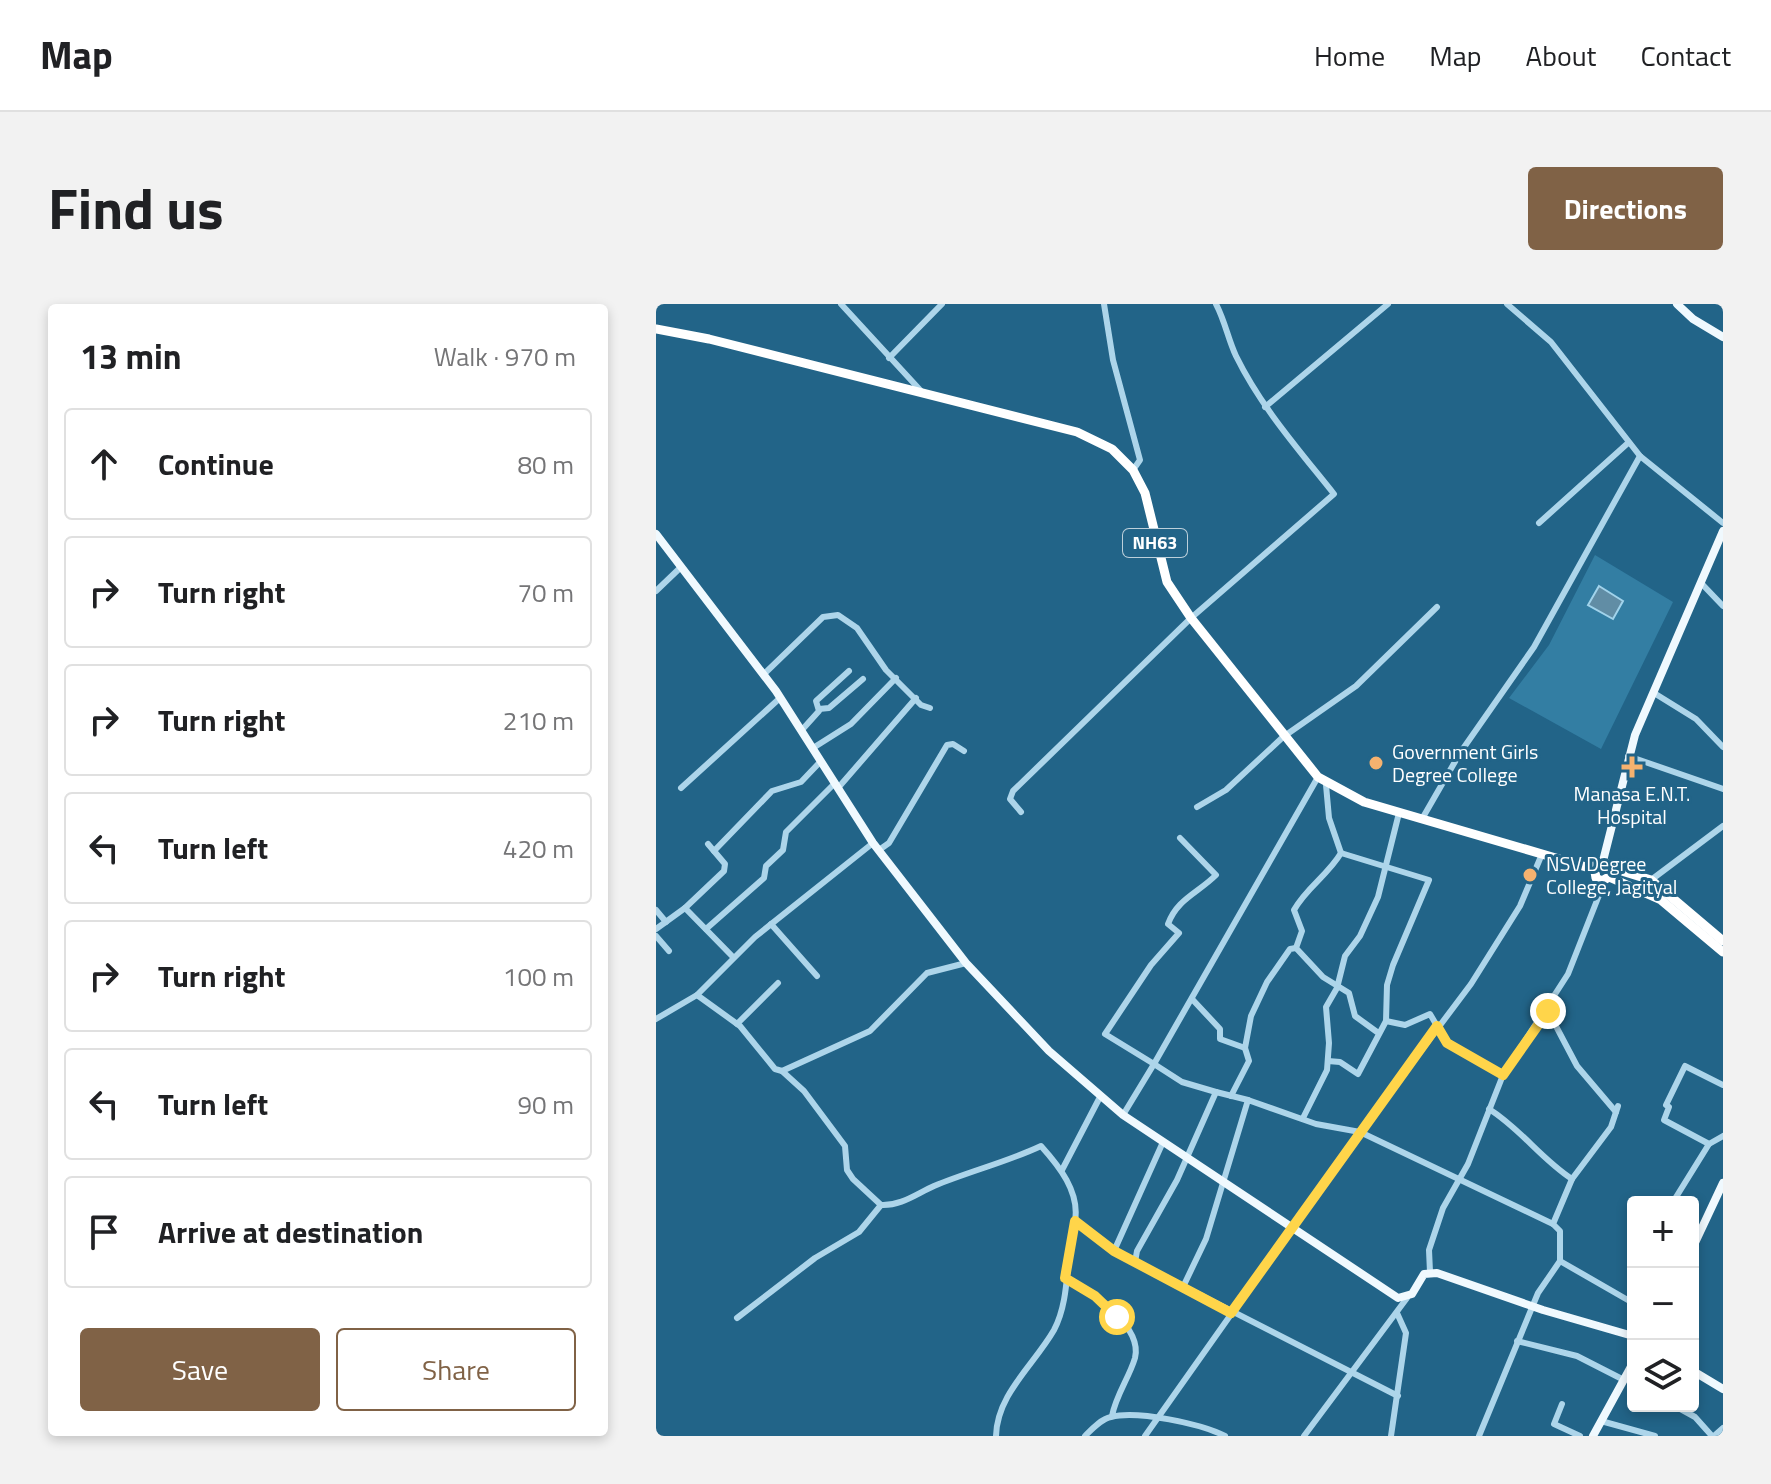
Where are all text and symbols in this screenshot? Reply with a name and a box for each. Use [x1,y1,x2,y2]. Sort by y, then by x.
text: Map [40,26,113,84]
text: Home [1314,34,1385,77]
text: Map [1429,34,1482,77]
text: About [1526,34,1596,77]
text: Contact [1640,34,1731,77]
text: Find us [48,166,224,251]
button: Directions [1528,167,1723,250]
text: 13 min [80,330,182,382]
text: Walk · 970 m [434,337,576,376]
text: Continue [158,441,274,487]
icon: ahead [82,442,126,486]
text: 80 m [517,445,574,484]
road number: NH63 [1123,529,1187,557]
text: Turn right [158,569,286,615]
icon: right [82,570,126,614]
text: 70 m [517,573,574,612]
text: Turn right [158,697,286,743]
icon: right [82,698,126,742]
text: 210 m [503,701,574,740]
place label: Government Girls Degree College [1392,736,1538,790]
marker: Government Girls Degree College [1367,754,1385,772]
marker: Manasa E.N.T. Hospital [1621,756,1643,778]
place label: Manasa E.N.T. Hospital [1574,778,1690,832]
text: Turn left [158,825,268,871]
icon: left [82,826,126,870]
text: 420 m [503,829,574,868]
place label: NSV Degree College, Jagityal [1546,848,1677,902]
marker: NSV Degree College, Jagityal [1521,866,1539,884]
text: Turn right [158,953,286,999]
icon: right [82,954,126,998]
text: 100 m [503,957,574,996]
route end [1530,993,1566,1029]
text: Turn left [158,1081,268,1127]
icon: left [82,1082,126,1126]
text: 90 m [517,1085,574,1124]
map controls [1627,1196,1699,1412]
button: + [1627,1196,1699,1268]
text: Arrive at destination [158,1209,423,1255]
icon: arrive [82,1210,126,1254]
button: − [1627,1268,1699,1340]
route start [1099,1299,1135,1335]
button: Save [80,1328,320,1411]
button: Share [336,1328,576,1411]
button: layers [1627,1340,1699,1412]

